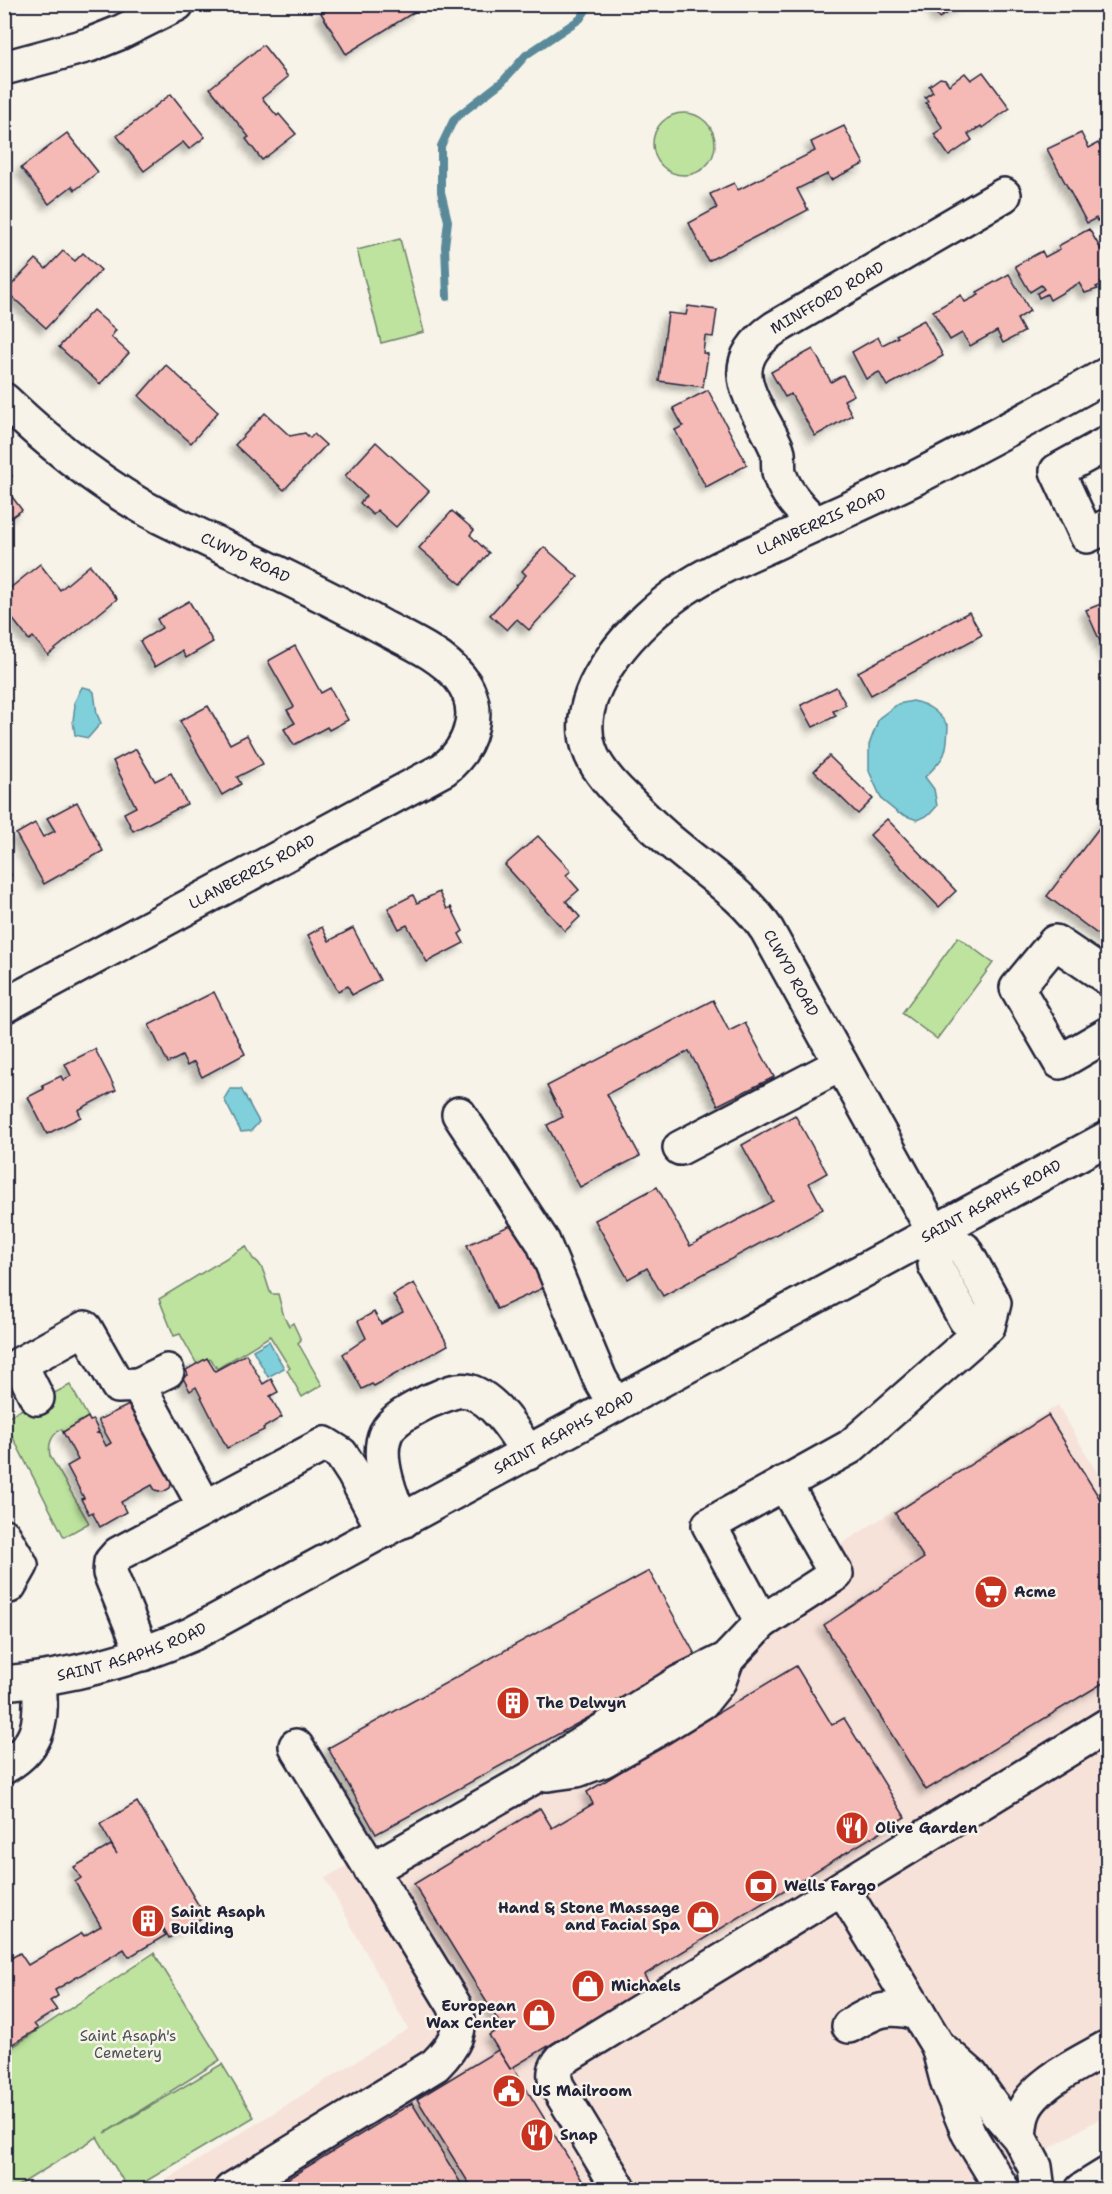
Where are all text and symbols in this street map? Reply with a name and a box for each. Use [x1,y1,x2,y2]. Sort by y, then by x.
street label: MINFFORD ROAD [767,257,888,338]
street label: LLANBERRIS ROAD [753,483,889,560]
street label: CLWYD ROAD [197,528,293,588]
street label: LLANBERRIS ROAD [185,830,319,914]
street label: CLWYD ROAD [759,926,823,1020]
street label: SAINT ASAPHS ROAD [917,1155,1065,1247]
street label: SAINT ASAPHS ROAD [490,1386,638,1479]
supermarket icon: Acme [973,1574,1009,1610]
place label: Acme [1014,1582,1056,1602]
street label: SAINT ASAPHS ROAD [55,1618,210,1686]
building icon: The Delwyn [495,1685,531,1721]
place label: The Delwyn [536,1693,626,1713]
restaurant icon: Olive Garden [834,1810,870,1846]
place label: Olive Garden [875,1818,978,1838]
bank icon: Wells Fargo [743,1868,779,1904]
place label: Wells Fargo [784,1876,876,1896]
place label: Hand & Stone Massage and Facial Spa [498,1898,681,1935]
shop icon: Hand & Stone Massage and Facial Spa [685,1899,721,1935]
place label: Saint Asaph Building [171,1902,265,1939]
building icon: Saint Asaph Building [130,1903,166,1939]
shop icon: Michaels [570,1968,606,2004]
place label: Michaels [611,1976,681,1996]
place label: European Wax Center [426,1996,516,2033]
shop icon: European Wax Center [521,1997,557,2033]
park label: Saint Asaph's Cemetery [80,2026,176,2063]
public building icon: US Mailroom [491,2073,527,2109]
place label: US Mailroom [532,2081,632,2101]
restaurant icon: Snap [519,2117,555,2153]
place label: Snap [560,2125,598,2145]

